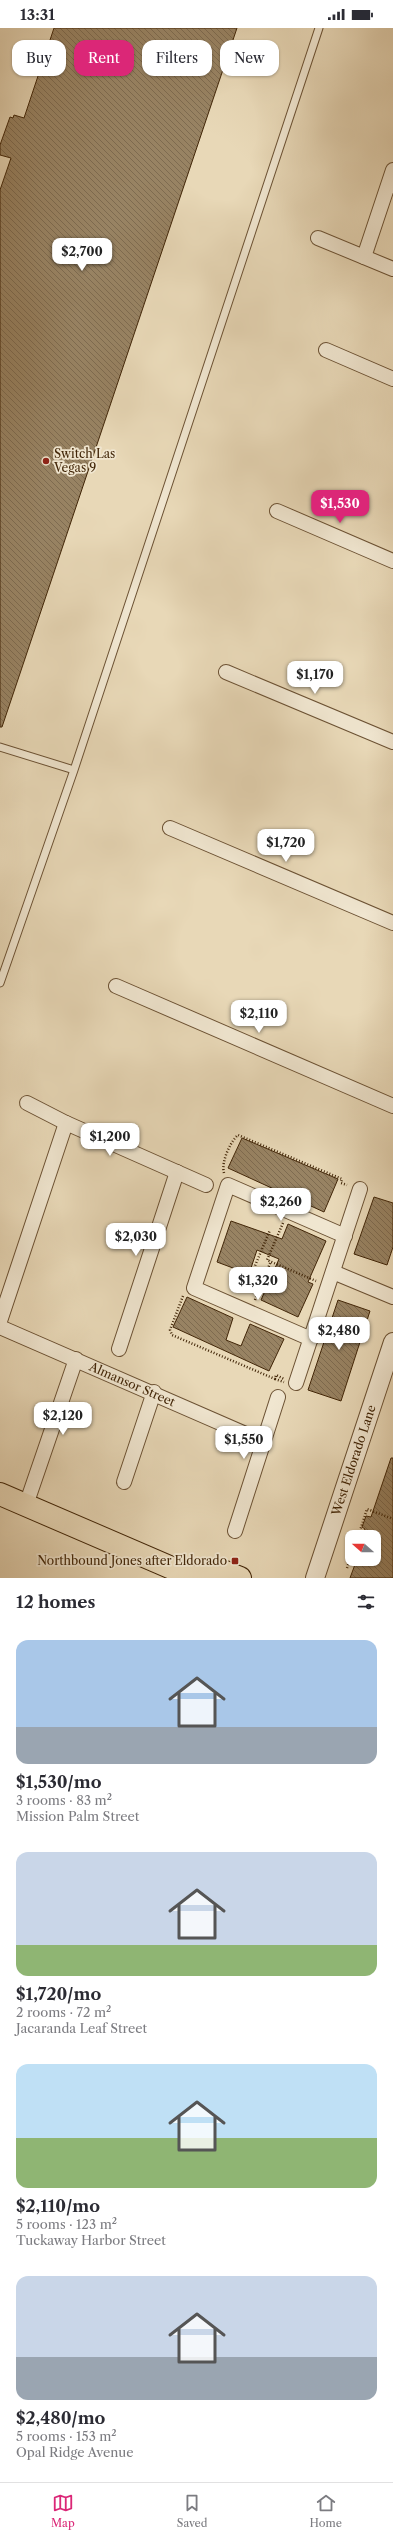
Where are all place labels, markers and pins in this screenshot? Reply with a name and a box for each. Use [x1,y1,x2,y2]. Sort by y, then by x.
pin: $2,700 [49,238,115,272]
place label: Switch Las Vegas 9 [53,446,115,475]
marker: Switch Las Vegas 9 [41,456,51,466]
pin: $1,530 [307,490,373,524]
pin: $1,170 [282,661,348,695]
pin: $1,720 [253,829,319,863]
pin: $2,110 [226,1000,292,1034]
pin: $1,200 [77,1123,143,1157]
pin: $2,260 [248,1188,314,1222]
pin: $2,030 [103,1223,169,1257]
pin: $1,320 [225,1267,291,1301]
pin: $2,480 [306,1317,372,1351]
pin: $2,120 [30,1402,96,1436]
pin: $1,550 [211,1426,277,1460]
place label: Northbound Jones after Eldorado [37,1553,227,1568]
marker: Northbound Jones after Eldorado [230,1556,240,1566]

